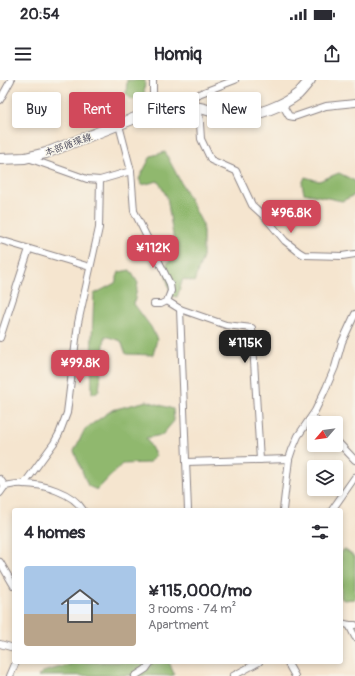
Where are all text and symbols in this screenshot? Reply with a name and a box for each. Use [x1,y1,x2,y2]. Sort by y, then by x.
text: 20:54 [20,5,59,24]
icon: menu [12,43,34,65]
text: Homiq [153,43,202,66]
icon: share [321,43,343,65]
chip: Buy [12,92,61,128]
chip: Rent [69,92,125,128]
chip: Filters [133,92,199,128]
chip: New [207,92,261,128]
street label: 本部循環線 [43,131,94,159]
pin: ¥96.8K [258,200,324,234]
text: ¥96.8K [271,205,311,221]
pin: ¥112K [125,235,181,269]
text: ¥112K [136,240,170,256]
pin: ¥115K [217,330,273,364]
text: ¥115K [228,335,262,351]
pin: ¥99.8K [47,350,113,384]
text: ¥99.8K [60,355,100,371]
north arrow [307,416,343,452]
map controls [307,416,343,496]
button: layers [307,460,343,496]
icon: filters [309,521,331,543]
text: 4 homes [24,522,85,543]
text: ¥115,000/mo [148,580,252,601]
icon: home [56,582,104,630]
text: 3 rooms · 74 m² [148,601,236,617]
text: Apartment [148,617,209,633]

